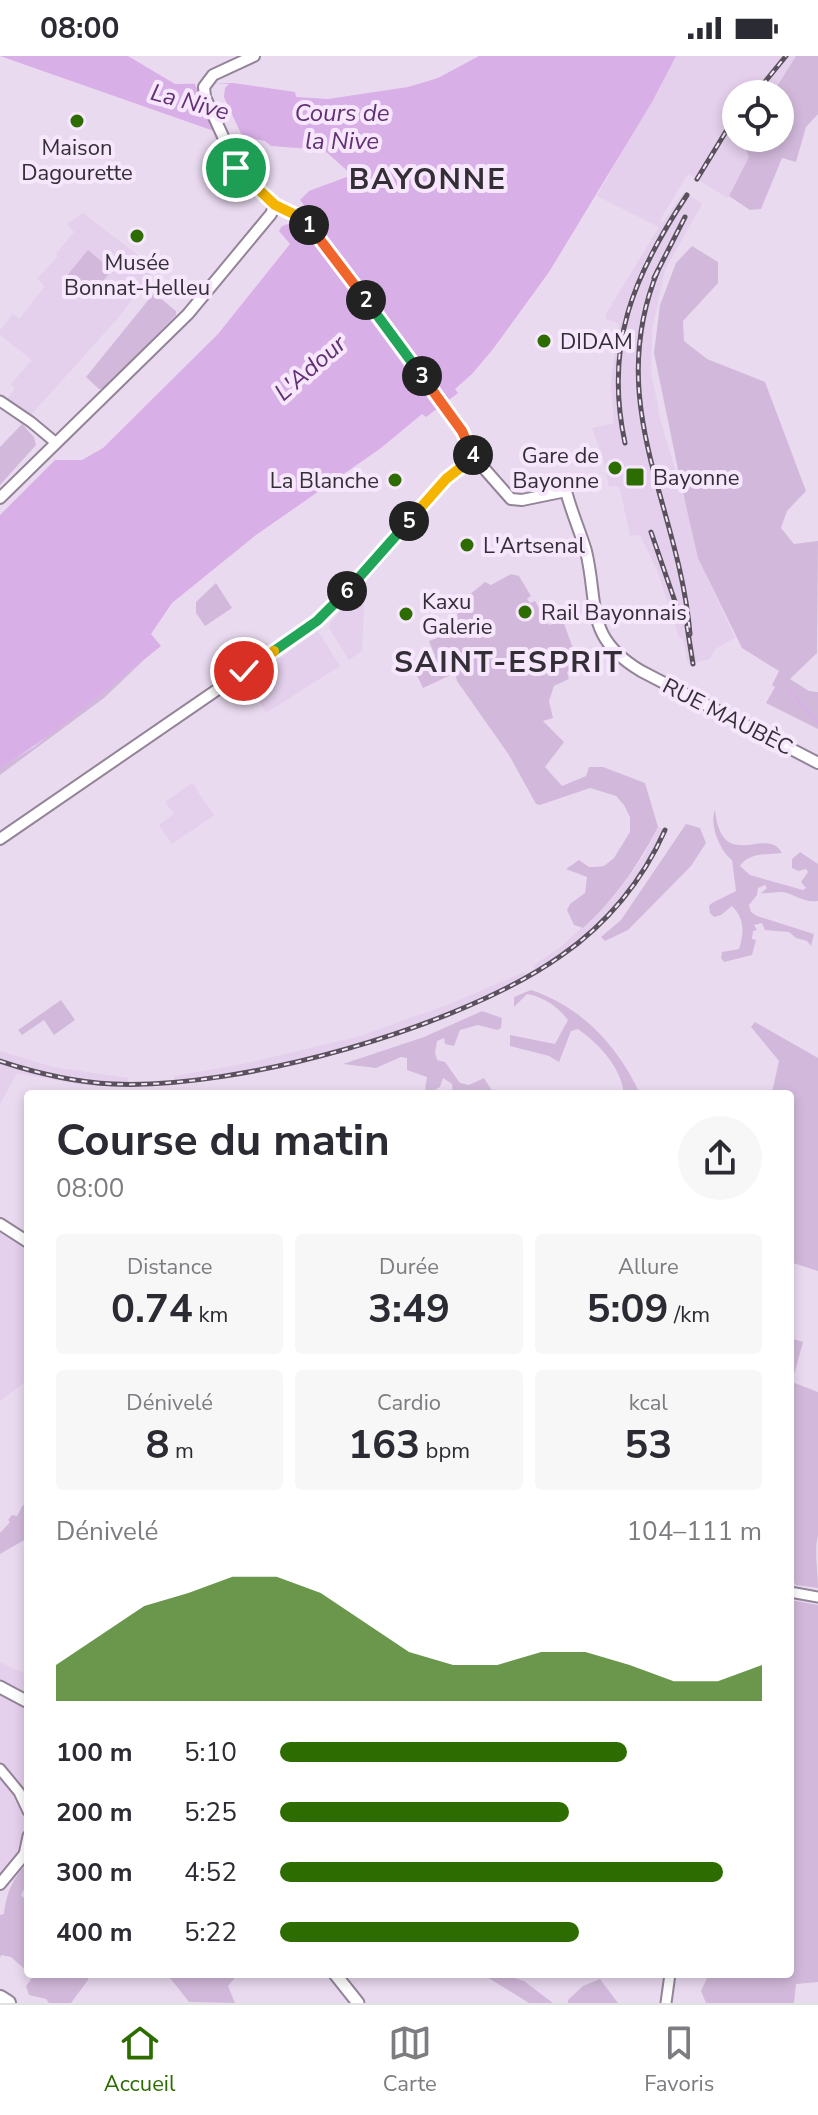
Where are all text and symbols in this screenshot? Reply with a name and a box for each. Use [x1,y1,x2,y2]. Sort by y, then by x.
text: 08:00 [40,8,119,49]
water label: La Nive [147,76,233,128]
map controls [722,80,794,152]
button: locate [722,80,794,152]
water label: Cours de la Nive [294,97,390,157]
marker: Maison Dagourette [68,112,86,130]
place label: Maison Dagourette [21,133,133,188]
pin [202,134,270,202]
icon: arrive [214,146,258,190]
district label: BAYONNE [349,159,507,200]
pin: 1 [289,205,329,245]
text: 1 [302,210,316,240]
marker: Musée Bonnat-Helleu [128,227,146,245]
place label: Musée Bonnat-Helleu [64,248,210,303]
pin: 2 [346,280,386,320]
text: 2 [359,285,373,315]
water label: L'Adour [267,327,354,408]
place label: DIDAM [560,327,633,357]
marker: DIDAM [535,332,553,350]
pin: 3 [402,356,442,396]
text: 3 [415,361,429,391]
pin: 4 [453,435,493,475]
text: 4 [466,440,480,470]
place label: Gare de Bayonne [513,441,599,496]
marker: Gare de Bayonne [606,459,624,477]
place label: Bayonne [653,463,740,493]
place label: La Blanche [270,466,379,496]
marker: Bayonne [624,466,646,488]
marker: La Blanche [386,471,404,489]
pin: 5 [389,501,429,541]
text: 5 [402,506,416,536]
place label: L'Artsenal [483,531,585,561]
marker: L'Artsenal [458,536,476,554]
pin: 6 [327,571,367,611]
text: 6 [340,576,354,606]
place label: Kaxu Galerie [422,587,492,642]
place label: Rail Bayonnais [541,598,687,628]
marker: Rail Bayonnais [516,603,534,621]
marker: Kaxu Galerie [397,605,415,623]
pin [210,637,278,705]
district label: SAINT-ESPRIT [394,642,624,683]
icon: check [222,649,266,693]
street label: RUE MAUBÈC [657,671,798,763]
text: Course du matin [56,1111,390,1171]
button: share [678,1116,762,1200]
text: 08:00 [56,1171,124,1206]
text: Distance [127,1252,212,1282]
text: Durée [379,1252,439,1282]
text: Allure [618,1252,679,1282]
text: 0.74 [111,1282,193,1336]
text: 3:49 [368,1282,450,1336]
text: 5:09 [587,1282,668,1336]
text: km [193,1300,228,1330]
text: /km [668,1300,710,1330]
text: Dénivelé [126,1388,213,1418]
text: Cardio [377,1388,441,1418]
text: kcal [629,1388,668,1418]
text: 8 [145,1418,169,1472]
text: 163 [348,1418,420,1472]
text: 53 [624,1418,672,1472]
text: m [169,1436,194,1466]
text: bpm [420,1436,470,1466]
text: Dénivelé [56,1514,158,1549]
text: 104–111 m [626,1514,762,1549]
text: 100 m [56,1735,133,1770]
text: 5:10 [184,1735,237,1770]
text: 200 m [56,1795,133,1830]
text: 5:25 [184,1795,237,1830]
text: 300 m [56,1855,133,1890]
text: 4:52 [184,1855,237,1890]
text: 400 m [56,1915,133,1950]
text: 5:22 [184,1915,237,1950]
tab: Accueil [104,2021,175,2099]
tab: Carte [383,2021,437,2099]
tab: Favoris [644,2021,714,2099]

